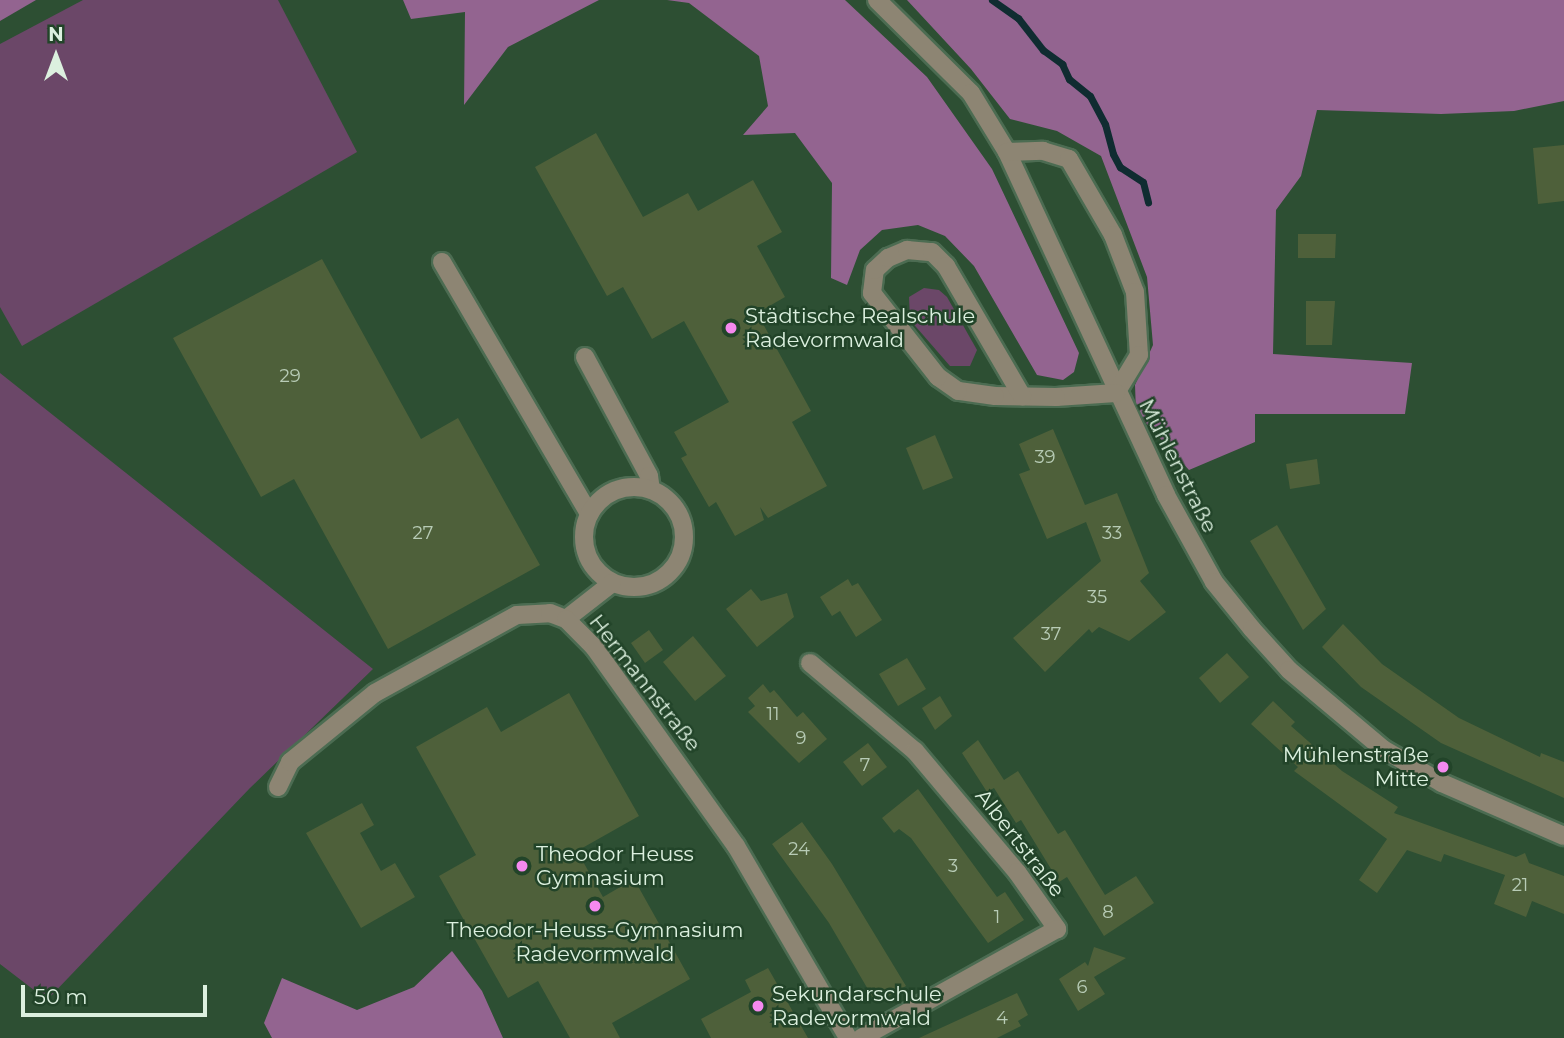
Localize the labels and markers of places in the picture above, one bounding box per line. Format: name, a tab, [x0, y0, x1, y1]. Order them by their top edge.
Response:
place label: Städtische Realschule Radevormwald	[745, 303, 975, 353]
marker: Städtische Realschule Radevormwald	[723, 320, 739, 336]
place label: Mühlenstraße Mitte	[1283, 742, 1429, 792]
marker: Mühlenstraße Mitte	[1435, 759, 1451, 775]
place label: Theodor Heuss Gymnasium	[536, 841, 694, 891]
marker: Theodor Heuss Gymnasium	[514, 858, 530, 874]
marker: Theodor-Heuss-Gymnasium Radevormwald	[587, 898, 603, 914]
place label: Theodor-Heuss-Gymnasium Radevormwald	[446, 917, 744, 967]
place label: Sekundarschule Radevormwald	[772, 981, 942, 1031]
marker: Sekundarschule Radevormwald	[750, 998, 766, 1014]

